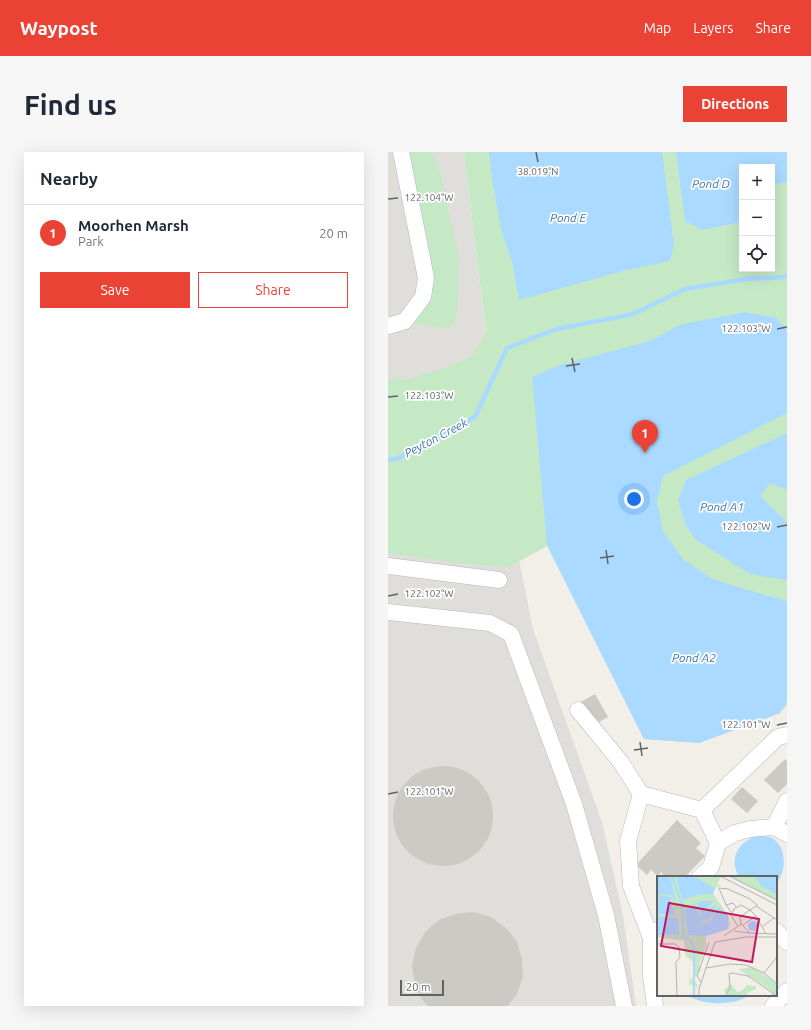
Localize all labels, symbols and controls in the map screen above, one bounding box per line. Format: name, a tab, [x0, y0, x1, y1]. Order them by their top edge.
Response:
text: Waypost	[20, 17, 98, 39]
text: Map	[644, 20, 671, 36]
text: Layers	[693, 20, 733, 36]
text: Share	[755, 20, 791, 36]
button: Directions	[683, 86, 787, 122]
text: Find us	[24, 89, 117, 120]
map controls	[739, 164, 775, 272]
button: +	[739, 164, 775, 200]
text: 38.019°N	[517, 166, 559, 177]
text: Nearby	[40, 169, 98, 188]
water label: Pond D	[692, 177, 730, 190]
text: 122.104°W	[405, 192, 453, 203]
button: −	[739, 200, 775, 236]
water label: Pond E	[550, 211, 588, 224]
text: Moorhen Marsh	[78, 217, 189, 234]
text: 1	[49, 226, 57, 240]
text: 20 m	[319, 226, 348, 240]
text: Park	[78, 234, 104, 248]
button: locate	[739, 236, 775, 272]
button: Save	[40, 272, 190, 308]
button: Share	[198, 272, 348, 308]
text: 122.103°W	[722, 323, 770, 334]
text: 122.103°W	[405, 390, 453, 401]
water label: Peyton Creek	[402, 415, 470, 460]
pin: 1	[632, 420, 658, 453]
your location	[624, 489, 644, 509]
water label: Pond A1	[700, 500, 744, 513]
text: 122.102°W	[722, 521, 770, 532]
text: 122.102°W	[405, 588, 453, 599]
water label: Pond A2	[672, 651, 716, 664]
text: 122.101°W	[722, 719, 770, 730]
text: 122.101°W	[405, 786, 453, 797]
inset map	[657, 876, 777, 996]
scale bar	[400, 978, 444, 997]
text: 20 m	[406, 981, 430, 993]

